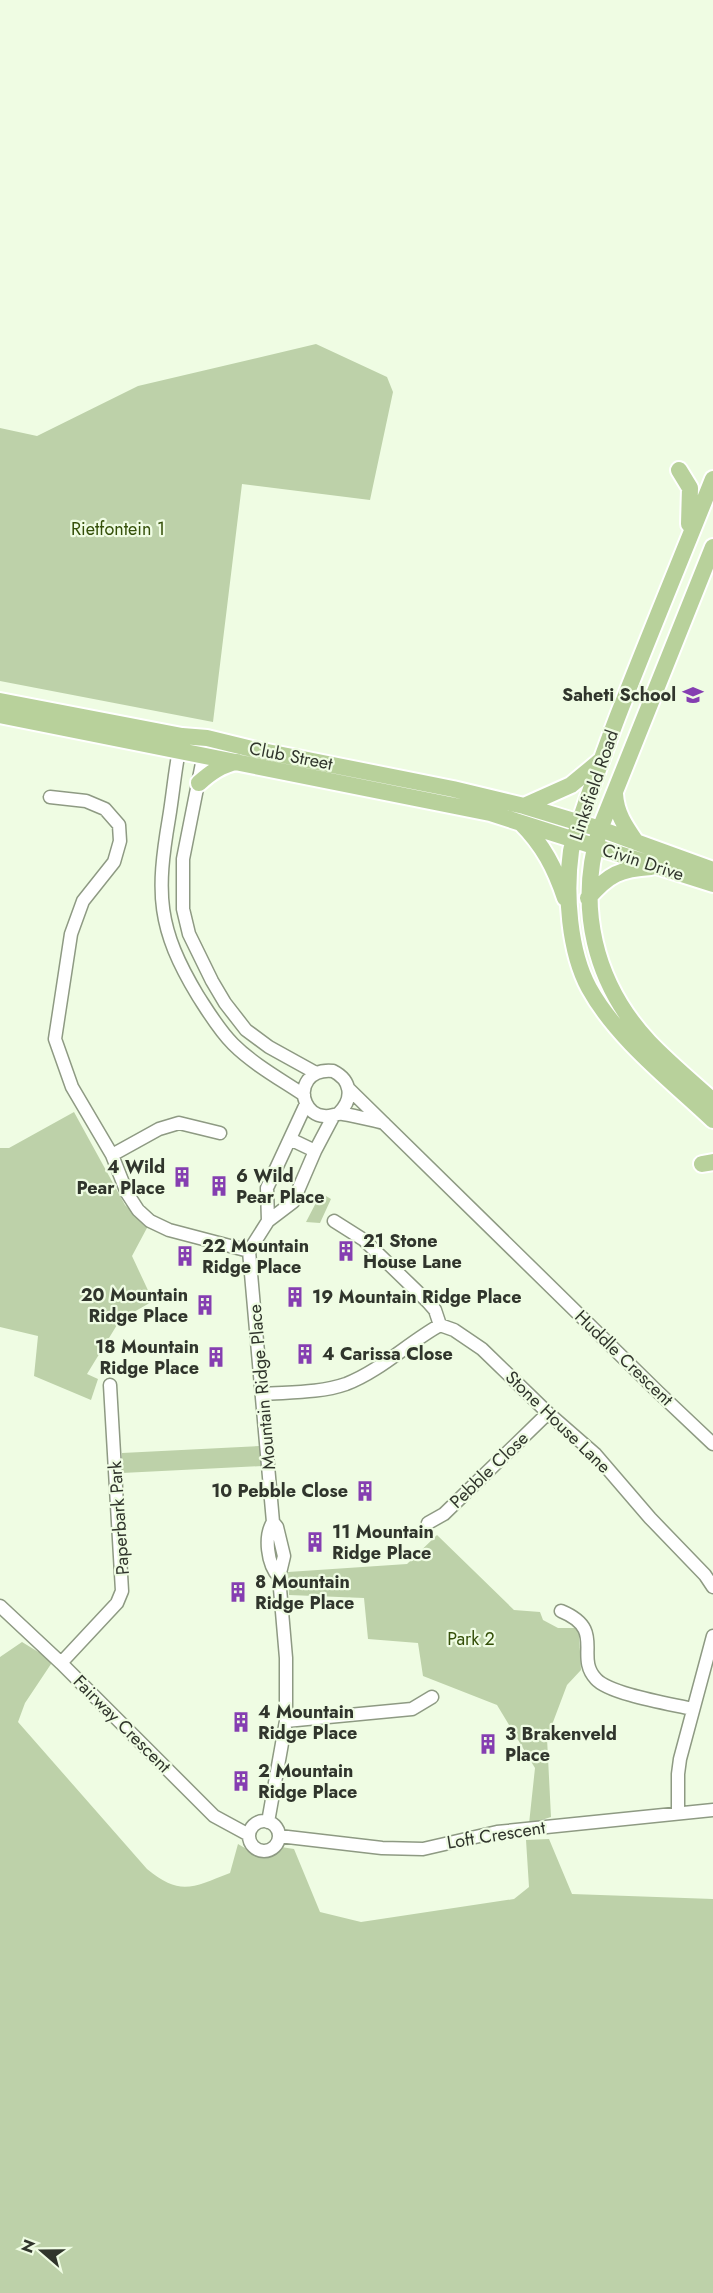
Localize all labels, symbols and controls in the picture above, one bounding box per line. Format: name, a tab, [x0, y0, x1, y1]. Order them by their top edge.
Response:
park label: Rietfontein 1	[71, 516, 165, 542]
place label: Saheti School	[562, 682, 676, 708]
school or university icon: Saheti School	[681, 683, 705, 707]
street label: Linksfield Road	[563, 726, 625, 844]
street label: Club Street	[247, 735, 336, 777]
street label: Civin Drive	[599, 837, 687, 887]
place label: 4 Wild Pear Place	[77, 1154, 165, 1201]
place label: 6 Wild Pear Place	[236, 1163, 324, 1210]
building icon: 4 Wild Pear Place	[170, 1165, 194, 1189]
building icon: 6 Wild Pear Place	[207, 1174, 231, 1198]
place label: 21 Stone House Lane	[363, 1228, 462, 1275]
place label: 22 Mountain Ridge Place	[202, 1233, 309, 1280]
building icon: 21 Stone House Lane	[334, 1239, 358, 1263]
building icon: 22 Mountain Ridge Place	[173, 1244, 197, 1268]
place label: 20 Mountain Ridge Place	[81, 1282, 188, 1329]
place label: 19 Mountain Ridge Place	[312, 1284, 522, 1310]
building icon: 19 Mountain Ridge Place	[283, 1285, 307, 1309]
building icon: 20 Mountain Ridge Place	[193, 1293, 217, 1317]
street label: Mountain Ridge Place	[242, 1303, 282, 1471]
street label: Huddle Crescent	[569, 1304, 680, 1412]
place label: 18 Mountain Ridge Place	[95, 1334, 199, 1381]
place label: 4 Carissa Close	[322, 1341, 453, 1367]
building icon: 4 Carissa Close	[293, 1342, 317, 1366]
building icon: 18 Mountain Ridge Place	[204, 1345, 228, 1369]
street label: Stone House Lane	[499, 1365, 617, 1479]
street label: Pebble Close	[444, 1426, 534, 1514]
street label: Paperbark Park	[102, 1460, 136, 1576]
place label: 10 Pebble Close	[211, 1478, 348, 1504]
building icon: 10 Pebble Close	[353, 1479, 377, 1503]
place label: 11 Mountain Ridge Place	[332, 1519, 434, 1566]
building icon: 11 Mountain Ridge Place	[303, 1530, 327, 1554]
place label: 8 Mountain Ridge Place	[255, 1569, 354, 1616]
building icon: 8 Mountain Ridge Place	[226, 1580, 250, 1604]
park label: Park 2	[447, 1626, 495, 1652]
street label: Fairway Crescent	[67, 1669, 177, 1779]
place label: 4 Mountain Ridge Place	[258, 1699, 357, 1746]
building icon: 4 Mountain Ridge Place	[229, 1710, 253, 1734]
place label: 3 Brakenveld Place	[505, 1721, 617, 1768]
building icon: 3 Brakenveld Place	[476, 1732, 500, 1756]
place label: 2 Mountain Ridge Place	[258, 1758, 357, 1805]
building icon: 2 Mountain Ridge Place	[229, 1769, 253, 1793]
street label: Loft Crescent	[445, 1814, 548, 1856]
north arrow	[12, 2221, 72, 2281]
text: N	[15, 2236, 41, 2256]

